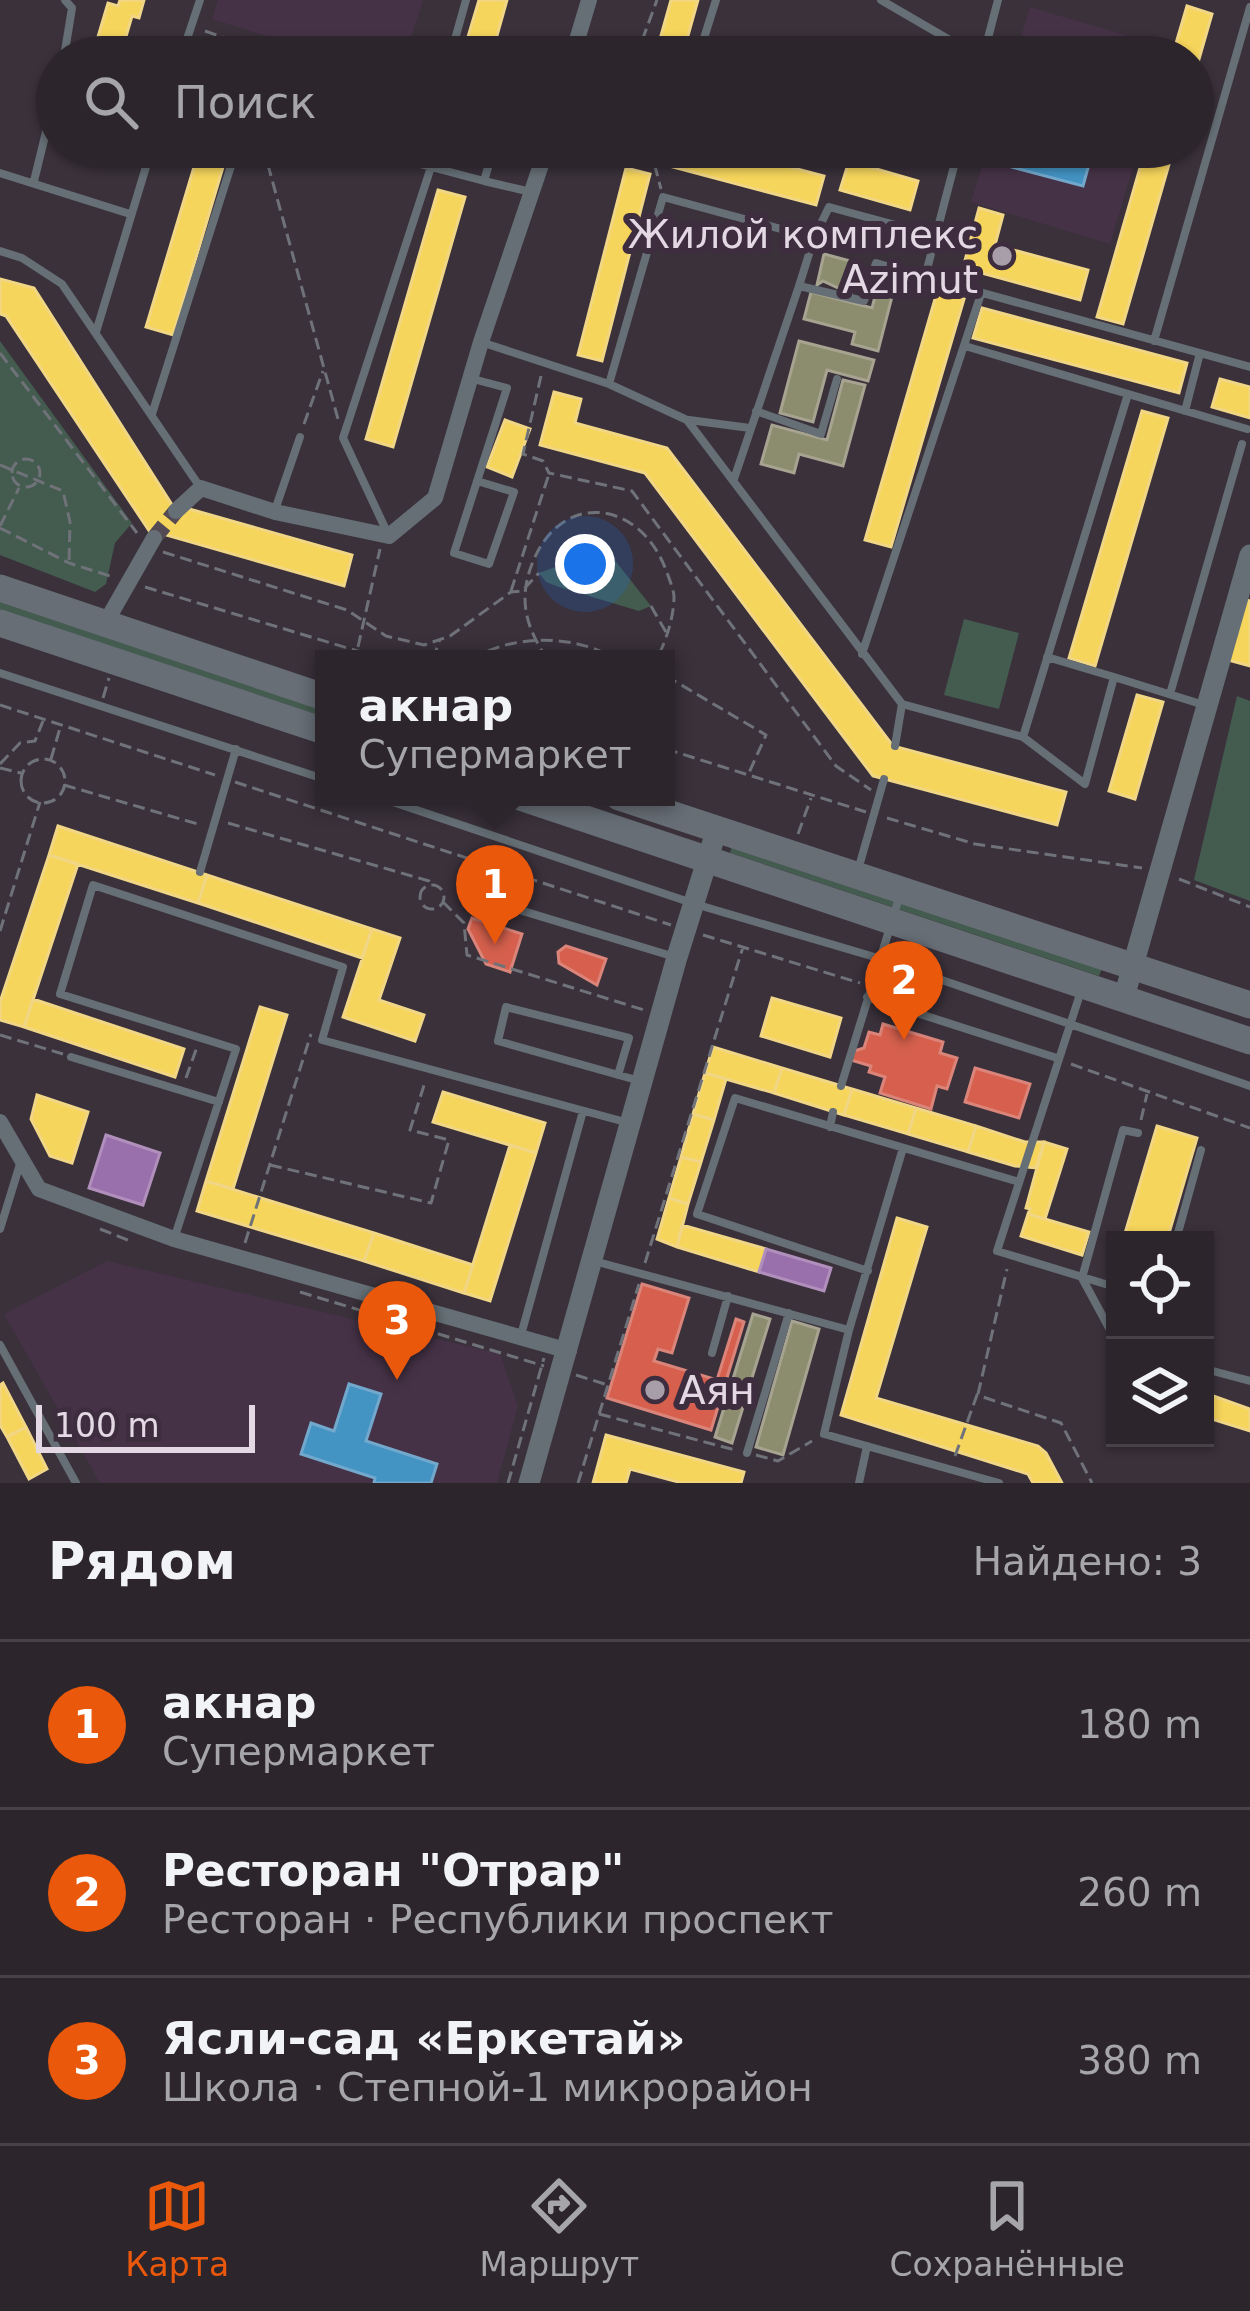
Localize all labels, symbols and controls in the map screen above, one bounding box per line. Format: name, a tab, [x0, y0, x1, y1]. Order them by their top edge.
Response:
search box	[36, 36, 1214, 168]
icon: search	[78, 69, 144, 135]
text: Поиск	[174, 76, 317, 129]
place label: Жилой комплекс Azimut	[628, 212, 978, 302]
marker: Жилой комплекс Azimut	[989, 243, 1015, 269]
your location	[555, 534, 615, 594]
popup	[315, 650, 675, 806]
text: акнар	[359, 679, 513, 732]
text: Супермаркет	[359, 732, 631, 777]
pin: 1	[456, 845, 534, 944]
pin: 2	[865, 941, 943, 1040]
map controls	[1106, 1231, 1214, 1447]
button: locate	[1106, 1231, 1214, 1339]
pin: 3	[358, 1281, 436, 1380]
button: layers	[1106, 1339, 1214, 1447]
place label: Аян	[679, 1368, 755, 1413]
marker: Аян	[642, 1377, 668, 1403]
scale bar	[36, 1399, 255, 1452]
text: 100 m	[54, 1406, 160, 1445]
text: Рядом	[48, 1532, 236, 1591]
text: Найдено: 3	[973, 1539, 1202, 1584]
text: акнар	[162, 1676, 317, 1729]
text: 1	[73, 1702, 101, 1747]
text: 180 m	[1077, 1702, 1202, 1747]
text: Супермаркет	[162, 1729, 435, 1774]
text: Ресторан "Отрар"	[162, 1844, 625, 1897]
text: 2	[73, 1870, 101, 1915]
text: 260 m	[1077, 1870, 1202, 1915]
text: Ресторан · Республики проспект	[162, 1897, 833, 1942]
text: Ясли-сад «Еркетай»	[162, 2012, 686, 2065]
text: 3	[73, 2038, 101, 2083]
text: 380 m	[1077, 2038, 1202, 2083]
text: Школа · Степной-1 микрорайон	[162, 2065, 813, 2110]
tab: Карта	[125, 2173, 229, 2284]
tab: Маршрут	[480, 2173, 639, 2284]
tab: Сохранённые	[889, 2173, 1125, 2284]

